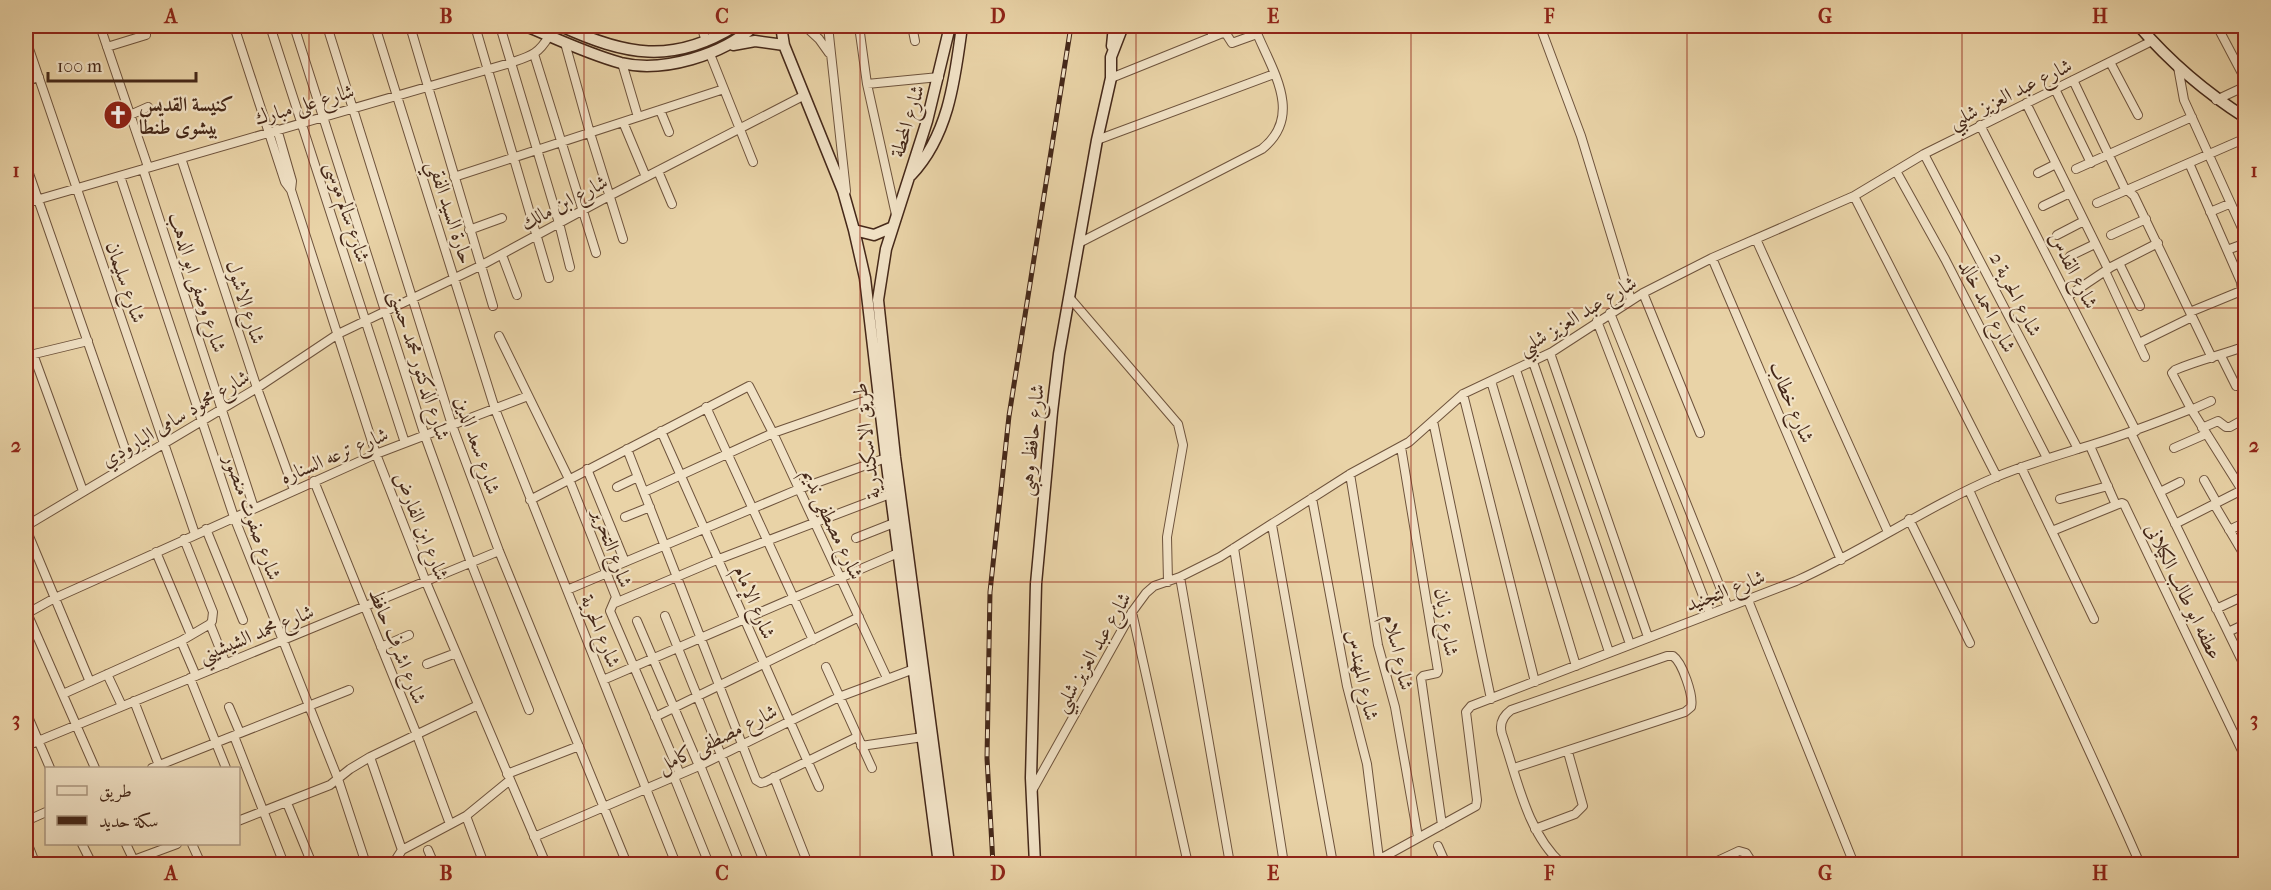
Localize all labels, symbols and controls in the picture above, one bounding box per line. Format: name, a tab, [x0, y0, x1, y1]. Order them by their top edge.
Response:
text: A	[163, 5, 179, 28]
text: B	[439, 5, 453, 28]
text: C	[715, 5, 729, 28]
text: D	[990, 5, 1006, 28]
text: E	[1267, 5, 1279, 28]
text: F	[1543, 5, 1555, 28]
text: G	[1818, 5, 1832, 28]
text: H	[2092, 5, 2108, 28]
scale bar	[48, 45, 196, 83]
street label: شارع عبد العزيز شلبي	[1945, 54, 2079, 140]
text: 100 m	[57, 56, 102, 77]
street label: شارع على مبارك	[252, 79, 358, 135]
street label: شارع المحطة	[886, 82, 935, 162]
place label: كنيسة القديس بيشوى طنطا	[139, 93, 234, 140]
church icon: كنيسة القديس بيشوى طنطا	[102, 99, 134, 131]
street label: حارة السيد الفقي	[415, 157, 478, 269]
text: 1	[12, 159, 20, 182]
street label: شارع سالم موسى	[315, 159, 375, 267]
text: 1	[2250, 159, 2258, 182]
street label: شارع ابن مالك	[517, 170, 614, 240]
street label: شارع وصفى ابو الدهب	[158, 209, 231, 357]
street label: شارع القدس	[2039, 228, 2103, 315]
street label: شارع سليمان	[95, 238, 150, 328]
street label: شارع الحرية 2	[1979, 248, 2047, 343]
street label: شارع احمد خالد	[1949, 256, 2021, 359]
street label: شارع الاشول	[216, 257, 270, 349]
street label: شارع عبد العزيز شلبي	[1514, 271, 1644, 366]
street label: شارع الدكتور محمد حسنى	[379, 287, 455, 445]
street label: شارع خطاب	[1759, 358, 1819, 449]
street label: شارع محمود سامى البارودي	[97, 365, 257, 477]
street label: طريق الاسكندرية	[848, 381, 886, 501]
street label: شارع حافظ وهبى	[1014, 383, 1055, 498]
street label: شارع سعد الدين	[444, 393, 505, 499]
street label: شارع ترعه السناره	[277, 422, 394, 494]
text: 2	[11, 434, 21, 457]
text: 2	[2249, 434, 2259, 457]
street label: شارع صفوت منصور	[213, 449, 286, 585]
street label: شارع مصطفى نديم	[791, 465, 868, 586]
street label: شارع ابن الفارض	[384, 469, 454, 586]
street label: شارع التحرير	[581, 504, 637, 593]
street label: عطفه ابو طالب الكيلانى	[2139, 519, 2227, 664]
street label: شارع الإمام	[723, 562, 780, 645]
street label: شارع التجنيد	[1682, 565, 1770, 622]
street label: شارع اشرف حافظ	[358, 585, 431, 710]
street label: شارع زيان	[1424, 586, 1463, 659]
street label: شارع عبد العزيز شلبي	[1049, 588, 1142, 720]
street label: شارع الحرية	[570, 591, 626, 673]
street label: شارع محمد الشيشيني	[195, 600, 320, 674]
street label: شارع اسلام	[1373, 612, 1418, 694]
street label: شارع المهندس	[1336, 628, 1383, 724]
street label: شارع مصطفى كامل	[653, 699, 784, 783]
text: 3	[12, 708, 20, 731]
text: 3	[2250, 708, 2258, 731]
legend	[45, 767, 240, 845]
text: طريق	[99, 781, 132, 803]
text: سكة حديد	[99, 811, 159, 832]
text: A	[163, 862, 179, 885]
text: B	[439, 862, 453, 885]
text: C	[715, 862, 729, 885]
text: D	[990, 862, 1006, 885]
text: E	[1267, 862, 1279, 885]
text: F	[1543, 862, 1555, 885]
text: G	[1818, 862, 1832, 885]
text: H	[2092, 862, 2108, 885]

